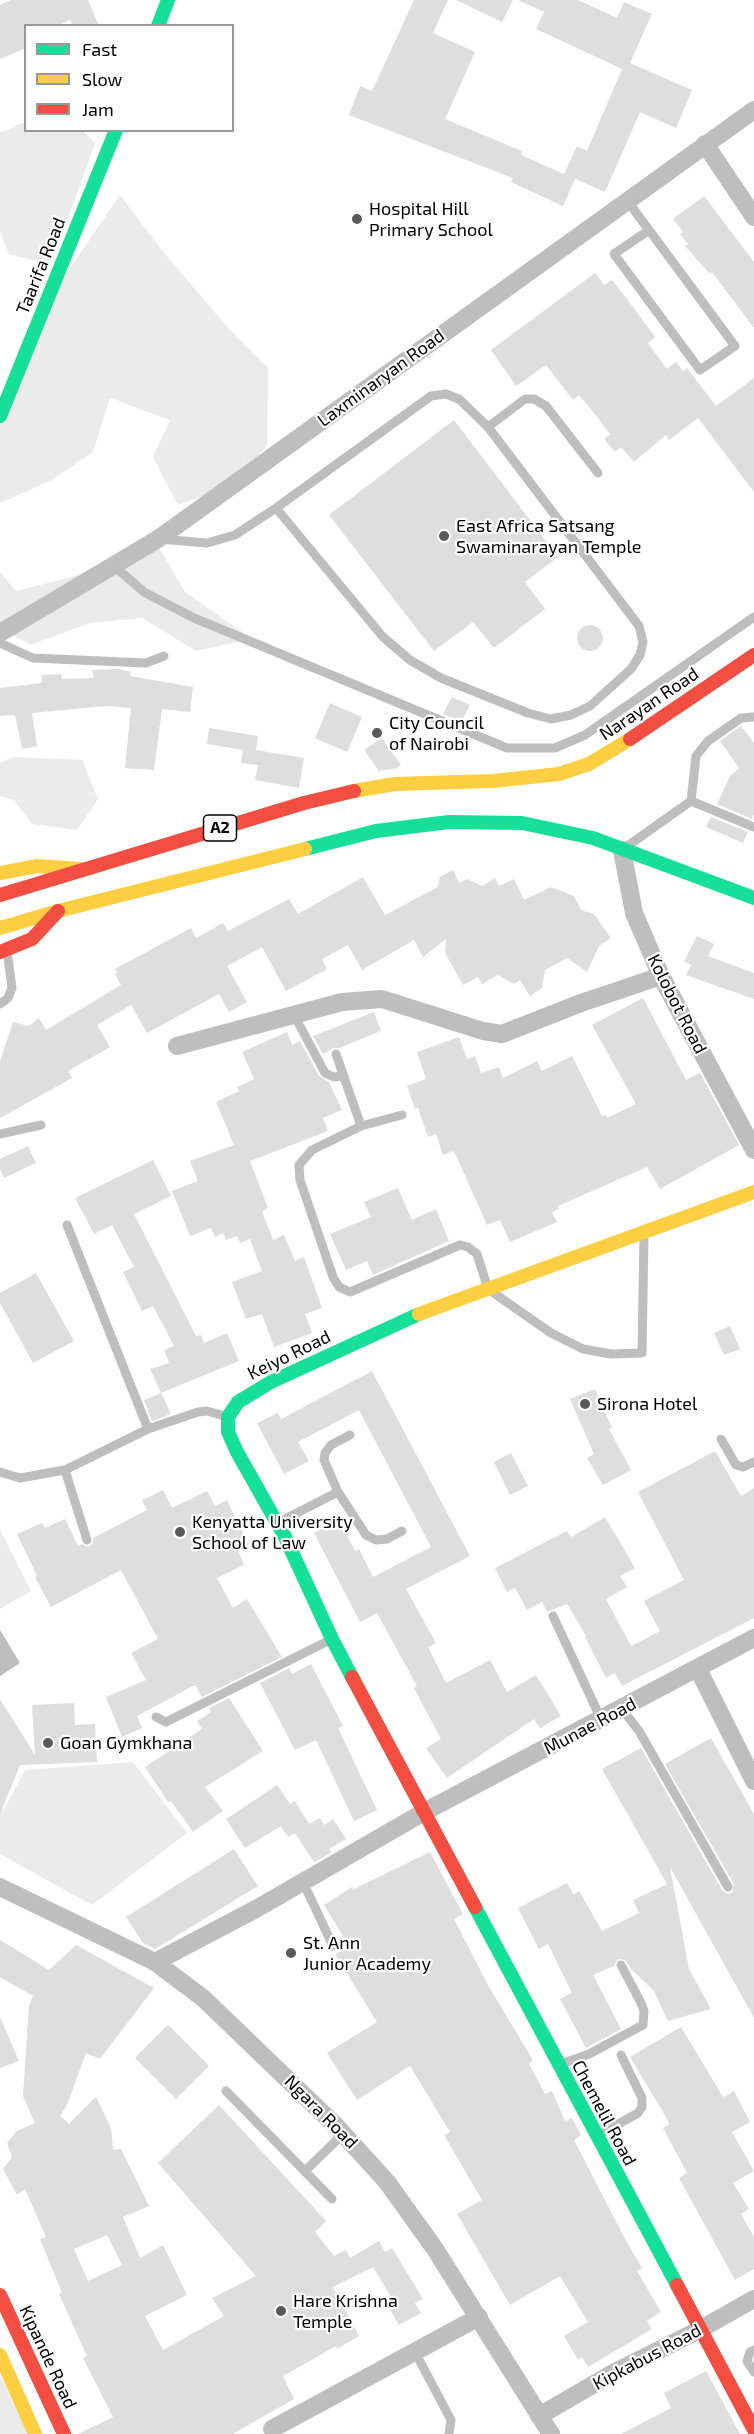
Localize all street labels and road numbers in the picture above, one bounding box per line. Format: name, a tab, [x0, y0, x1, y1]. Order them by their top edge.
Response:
street label: Taarifa Road	[12, 214, 70, 318]
street label: Laxminaryan Road	[313, 325, 449, 431]
street label: Narayan Road	[595, 663, 703, 745]
road number: A2	[204, 815, 236, 841]
street label: Kolobot Road	[643, 951, 711, 1057]
street label: Keiyo Road	[244, 1326, 334, 1384]
street label: Munae Road	[540, 1693, 640, 1759]
street label: Chemelil Road	[567, 2057, 641, 2169]
street label: Ngara Road	[280, 2071, 362, 2153]
street label: Kipande Road	[15, 2302, 81, 2412]
street label: Kipkabus Road	[589, 2319, 705, 2395]

